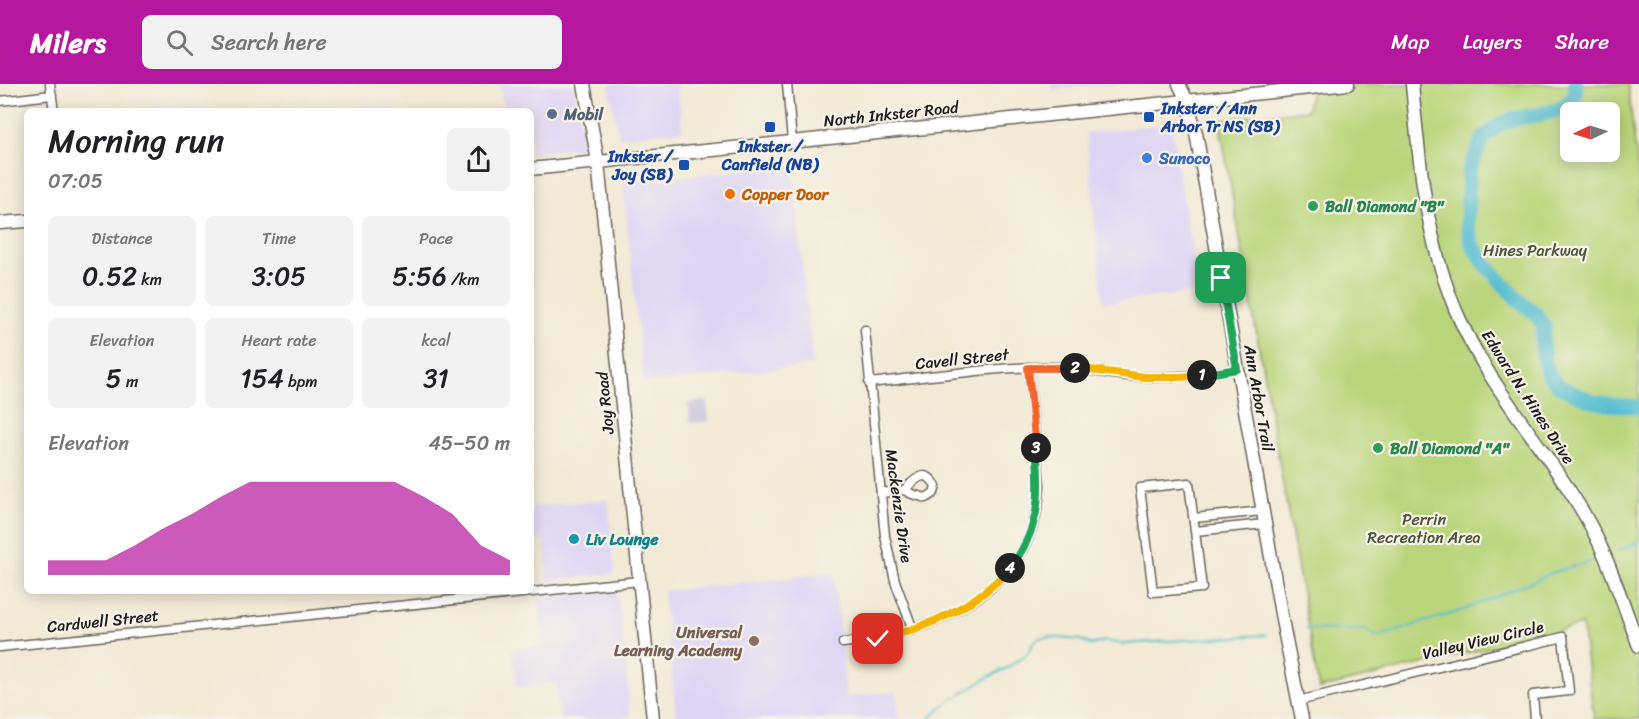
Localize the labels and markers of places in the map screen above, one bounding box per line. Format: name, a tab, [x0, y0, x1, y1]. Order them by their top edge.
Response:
place label: Inkster / Ann Arbor Tr NS (SB)	[1160, 94, 1281, 141]
place label: Mobil	[563, 100, 604, 129]
marker: Mobil	[545, 107, 559, 121]
marker: Inkster / Ann Arbor Tr NS (SB)	[1142, 110, 1156, 124]
marker: Inkster / Canfield (NB)	[763, 120, 777, 134]
place label: Inkster / Canfield (NB)	[721, 132, 820, 179]
place label: Inkster / Joy (SB)	[607, 142, 674, 189]
place label: Sunoco	[1158, 144, 1210, 173]
marker: Sunoco	[1140, 151, 1154, 165]
marker: Inkster / Joy (SB)	[677, 158, 691, 172]
place label: Copper Door	[741, 180, 830, 209]
marker: Copper Door	[723, 187, 737, 201]
place label: Ball Diamond "B"	[1325, 192, 1445, 221]
marker: Ball Diamond "B"	[1306, 199, 1320, 213]
pin	[1195, 252, 1246, 303]
pin: 2	[1060, 353, 1090, 383]
pin: 1	[1187, 360, 1217, 390]
pin: 3	[1021, 433, 1051, 463]
place label: Ball Diamond "A"	[1390, 434, 1510, 463]
marker: Ball Diamond "A"	[1371, 441, 1385, 455]
place label: Liv Lounge	[586, 525, 659, 554]
marker: Liv Lounge	[567, 532, 581, 546]
pin: 4	[995, 553, 1025, 583]
pin	[852, 613, 903, 664]
place label: Universal Learning Academy	[614, 618, 743, 665]
marker: Universal Learning Academy	[747, 634, 761, 648]

